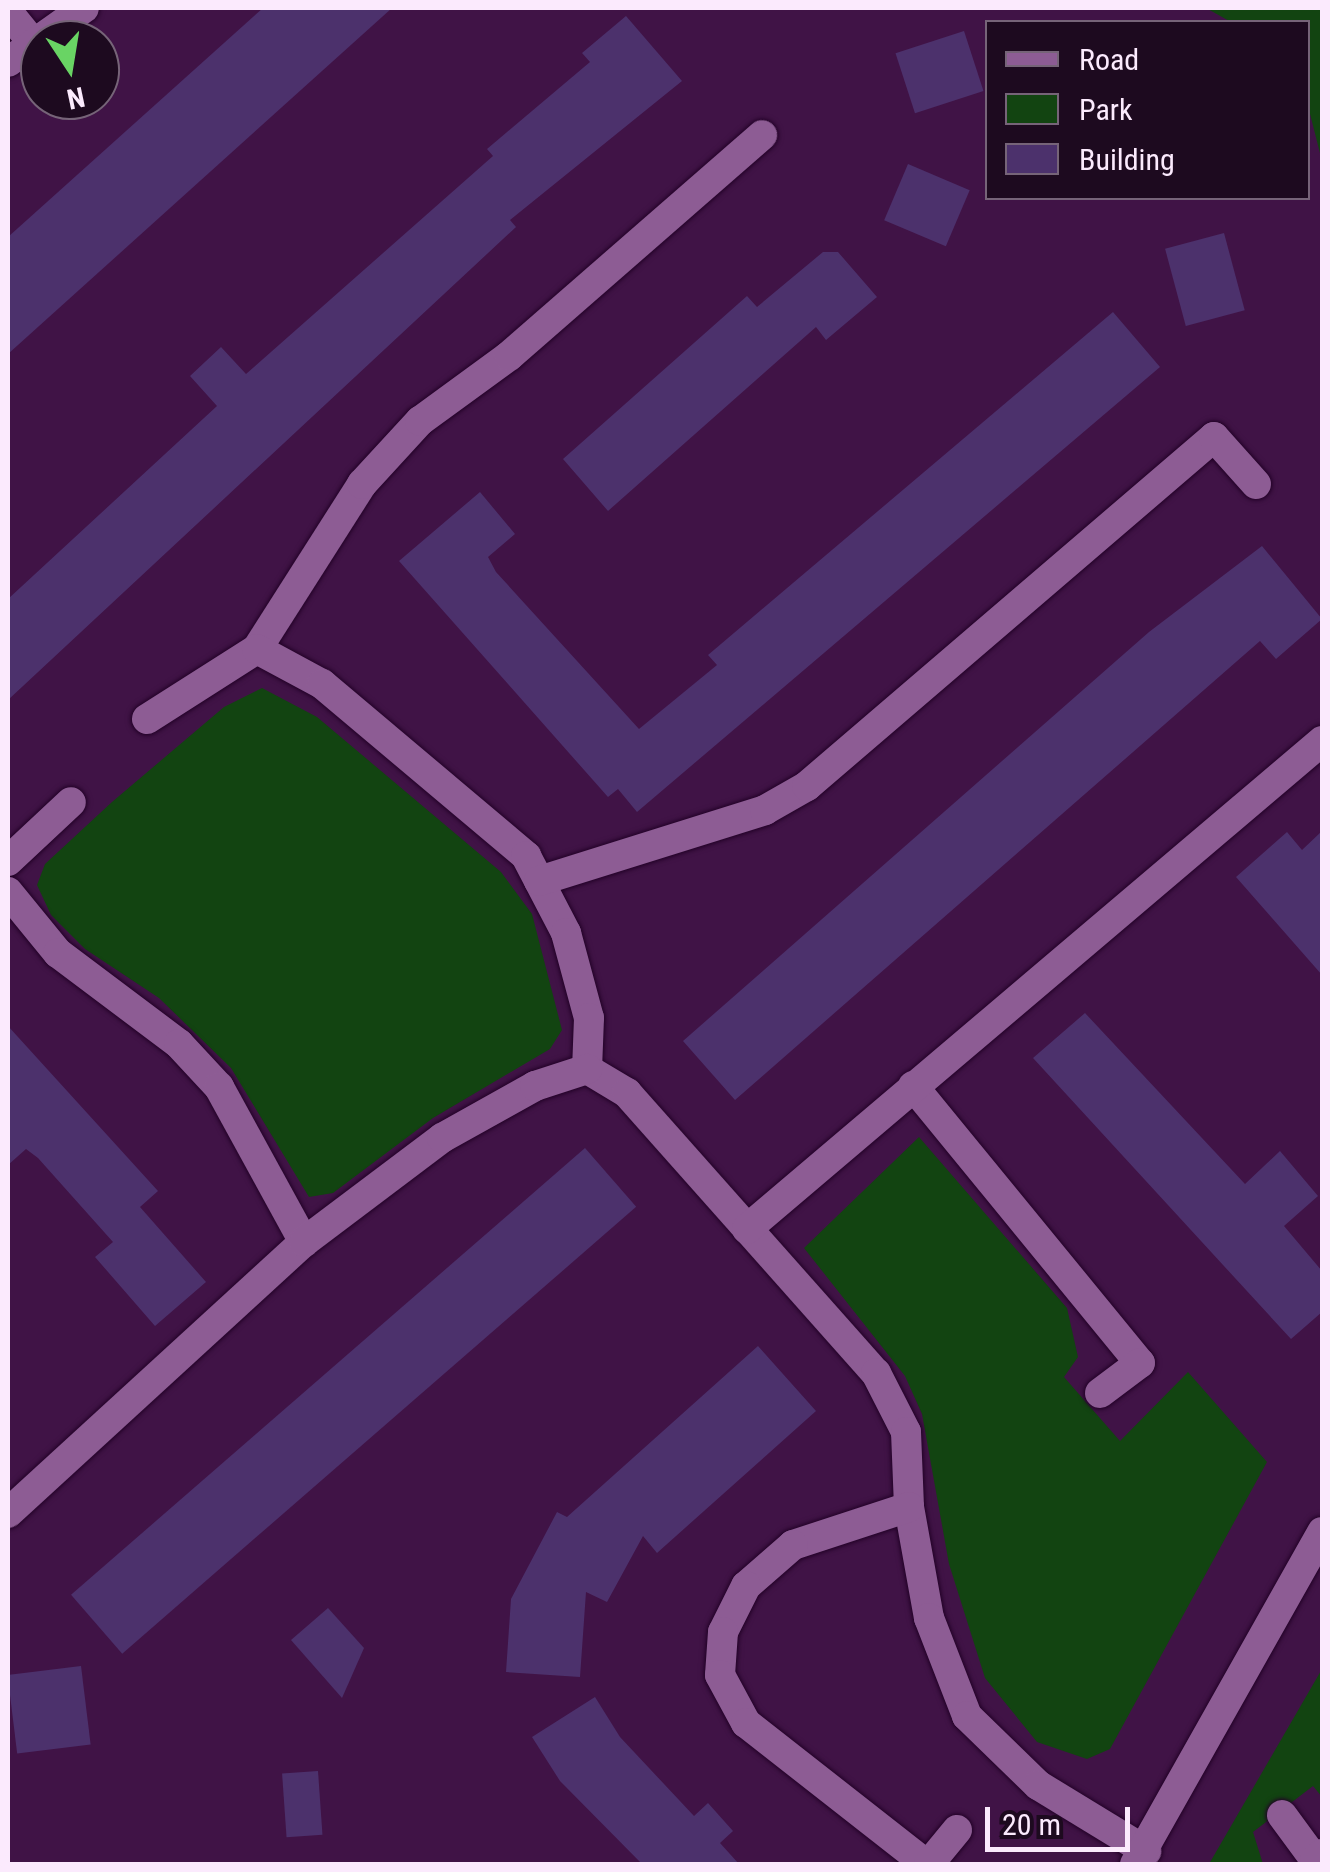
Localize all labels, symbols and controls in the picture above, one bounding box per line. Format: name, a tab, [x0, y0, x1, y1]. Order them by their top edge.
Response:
north arrow	[20, 20, 120, 120]
legend	[985, 20, 1310, 200]
text: Road	[1079, 42, 1139, 77]
text: N	[64, 80, 88, 116]
text: Park	[1079, 92, 1133, 127]
text: Building	[1079, 142, 1175, 177]
scale bar	[990, 1787, 1135, 1849]
text: 20 m	[1002, 1807, 1061, 1842]

